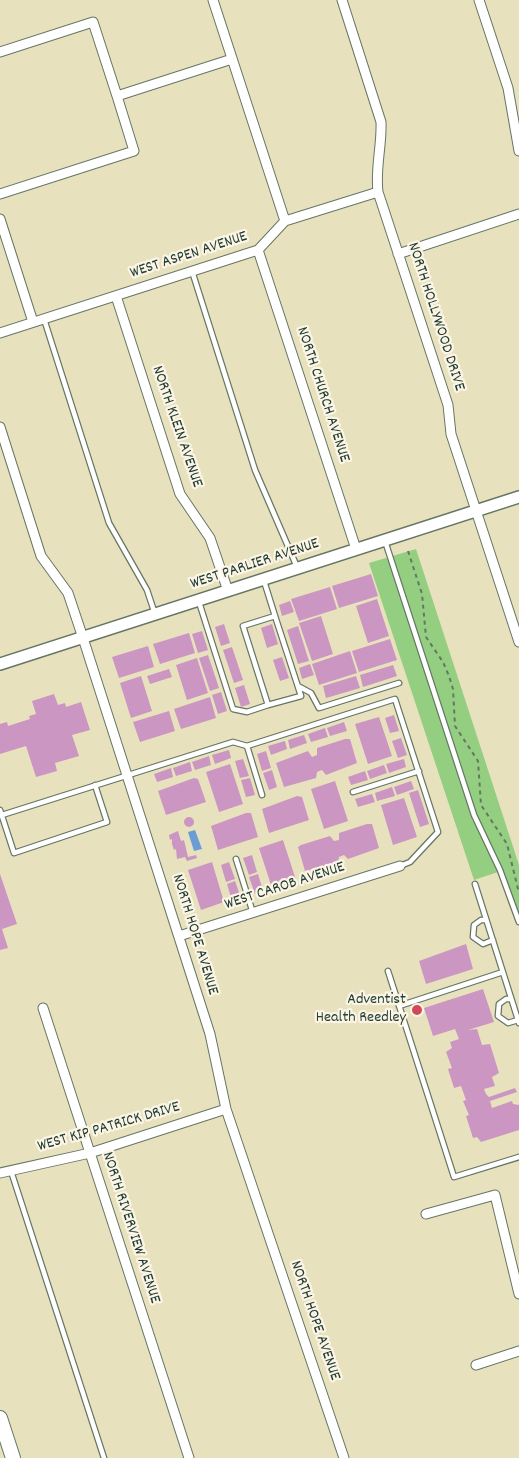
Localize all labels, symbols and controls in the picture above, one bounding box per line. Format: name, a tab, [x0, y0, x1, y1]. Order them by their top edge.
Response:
street label: WEST ASPEN AVENUE	[128, 228, 250, 284]
street label: NORTH HOLLYWOOD DRIVE	[402, 240, 468, 394]
street label: NORTH CHURCH AVENUE	[291, 325, 353, 465]
street label: NORTH KLEIN AVENUE	[146, 364, 206, 490]
street label: WEST PARLIER AVENUE	[188, 535, 322, 595]
street label: WEST CAROB AVENUE	[223, 859, 347, 915]
street label: NORTH HOPE AVENUE	[167, 872, 221, 998]
place label: Adventist Health Reedley	[316, 991, 406, 1029]
marker: Adventist Health Reedley	[410, 1003, 424, 1017]
street label: WEST KIP PATRICK DRIVE	[36, 1099, 182, 1157]
street label: NORTH RIVERVIEW AVENUE	[96, 1150, 164, 1306]
street label: NORTH HOPE AVENUE	[285, 1259, 343, 1383]

